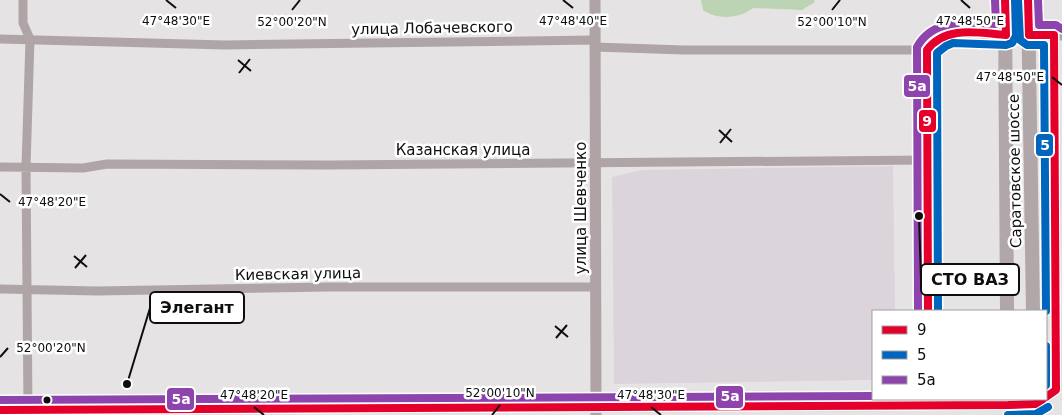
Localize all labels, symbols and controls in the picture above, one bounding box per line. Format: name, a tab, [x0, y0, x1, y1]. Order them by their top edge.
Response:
text: 47°48'30"E	[142, 14, 210, 28]
text: 47°48'40"E	[539, 14, 607, 28]
text: 47°48'50"E	[936, 14, 1004, 28]
text: 52°00'20"N	[257, 15, 327, 29]
text: 52°00'10"N	[797, 15, 867, 29]
street label: улица Лобачевского	[351, 18, 513, 38]
text: 47°48'50"E	[976, 70, 1044, 84]
line badge: 5а	[903, 74, 931, 98]
text: 5а	[907, 78, 927, 94]
street label: Саратовское шоссе	[1005, 94, 1025, 248]
line badge: 9	[918, 109, 937, 133]
text: 9	[922, 113, 932, 129]
line badge: 5	[1035, 133, 1054, 157]
text: 5	[1040, 137, 1050, 153]
street label: Казанская улица	[396, 141, 530, 159]
street label: улица Шевченко	[572, 142, 590, 274]
text: 47°48'20"E	[18, 195, 86, 209]
street label: Киевская улица	[235, 264, 361, 284]
callout: СТО ВАЗ	[921, 264, 1019, 295]
text: СТО ВАЗ	[931, 270, 1009, 289]
callout: Элегант	[150, 292, 244, 323]
text: Элегант	[160, 298, 235, 317]
legend	[872, 310, 1047, 400]
text: 9	[917, 321, 927, 339]
text: 52°00'20"N	[16, 341, 86, 355]
text: 5	[917, 346, 927, 364]
text: 5а	[917, 371, 936, 389]
line badge: 5а	[715, 385, 744, 409]
text: 52°00'10"N	[465, 386, 535, 400]
line badge: 5а	[166, 387, 195, 411]
text: 47°48'20"E	[220, 388, 288, 402]
text: 47°48'30"E	[617, 388, 685, 402]
text: 5а	[720, 388, 740, 404]
text: 5а	[171, 391, 191, 407]
unlabelled marker	[42, 395, 52, 405]

